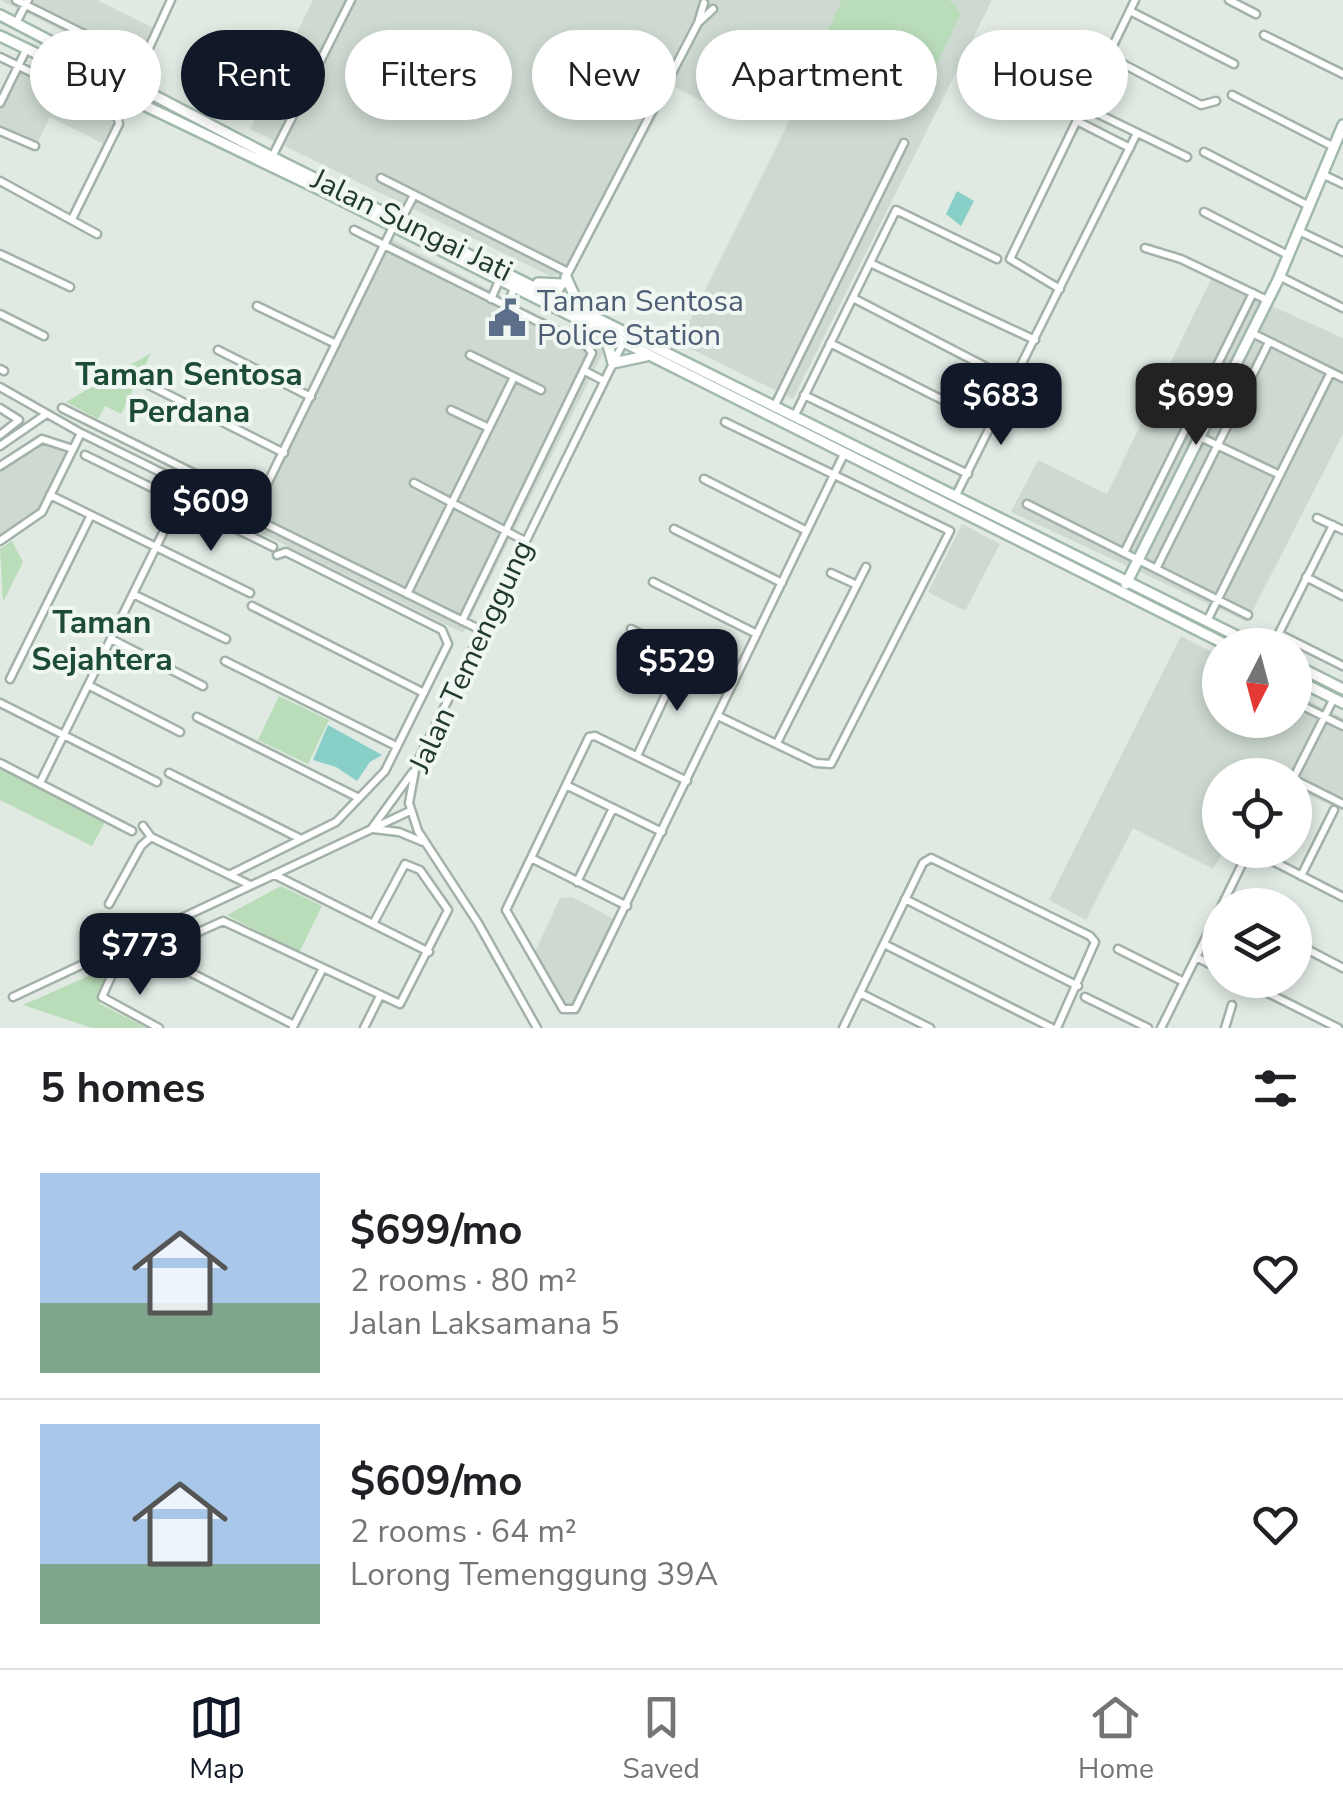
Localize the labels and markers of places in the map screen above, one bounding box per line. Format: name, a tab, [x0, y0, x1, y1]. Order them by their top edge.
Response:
place label: Taman Sentosa Police Station	[537, 281, 744, 356]
public building icon: Taman Sentosa Police Station	[486, 297, 528, 339]
pin: $683	[942, 363, 1060, 448]
pin: $699	[1137, 363, 1255, 448]
pin: $609	[152, 469, 270, 554]
pin: $529	[618, 629, 736, 714]
pin: $773	[81, 913, 199, 998]

